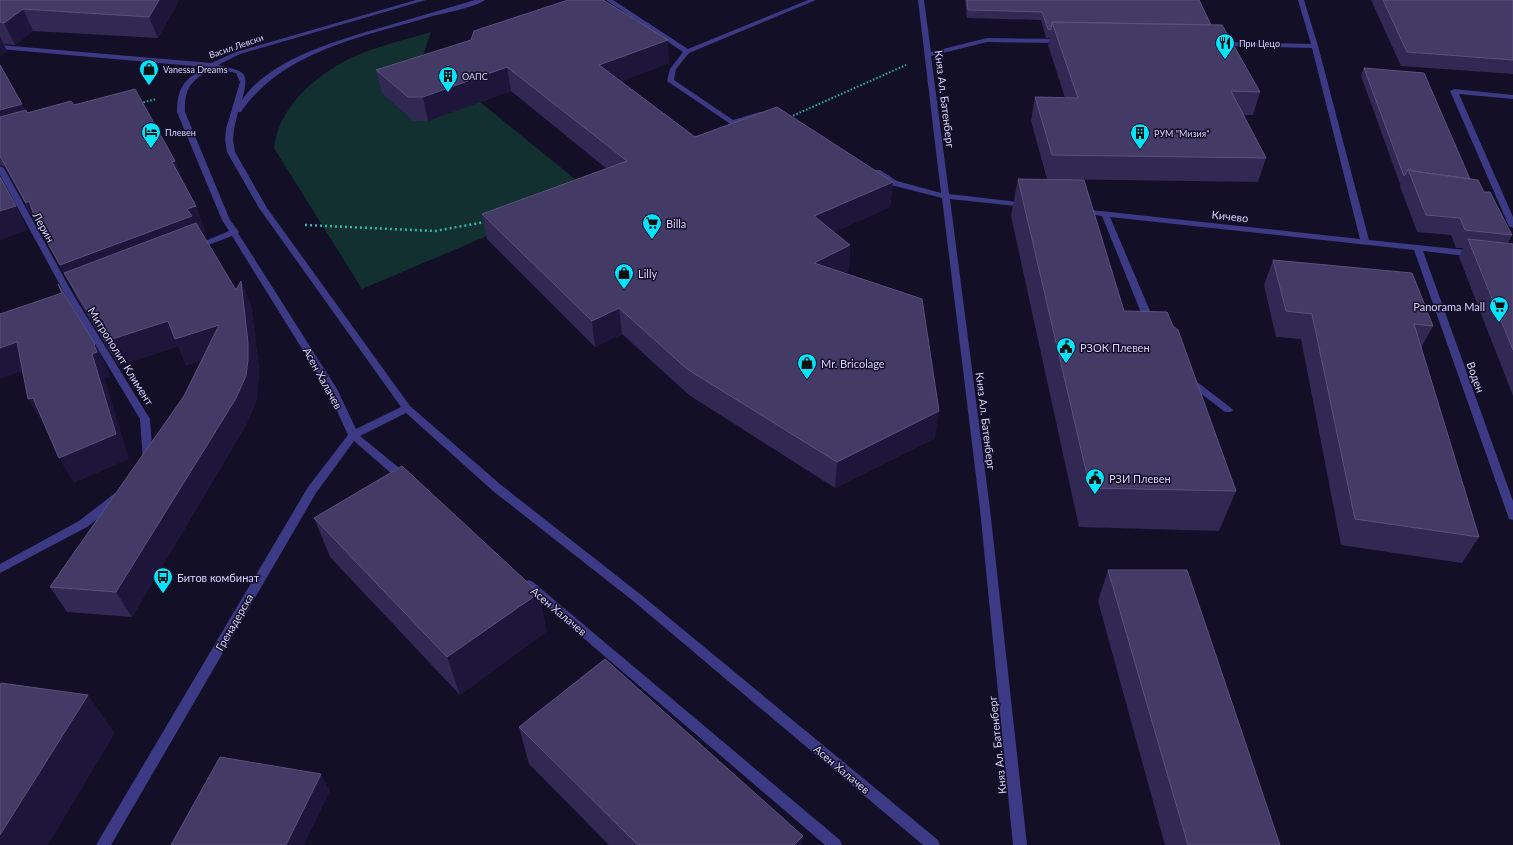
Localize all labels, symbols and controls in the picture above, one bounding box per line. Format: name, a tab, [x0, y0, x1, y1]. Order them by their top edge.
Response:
street label: Васил Левски	[207, 32, 265, 60]
restaurant icon: При Цецо	[1214, 32, 1236, 60]
place label: При Цецо	[1239, 38, 1280, 49]
street label: Княз Ал. Батенберг	[933, 49, 958, 149]
shop icon: Vanessa Dreams	[138, 58, 160, 86]
place label: Vanessa Dreams	[163, 64, 228, 75]
building icon: ОАПС	[437, 65, 459, 93]
place label: ОАПС	[462, 71, 488, 82]
hotel icon: Плевен	[140, 121, 162, 149]
building icon: РУМ "Мизия"	[1129, 122, 1151, 150]
place label: Плевен	[165, 127, 196, 138]
place label: РУМ "Мизия"	[1154, 128, 1210, 139]
street label: Кичево	[1211, 208, 1249, 224]
street label: Лерин	[30, 209, 58, 244]
supermarket icon: Billa	[641, 212, 663, 240]
place label: Billa	[666, 217, 686, 230]
shop icon: Lilly	[613, 262, 635, 290]
place label: Lilly	[638, 267, 657, 280]
supermarket icon: Panorama Mall	[1488, 295, 1510, 323]
place label: Panorama Mall	[1413, 300, 1485, 313]
street label: Митрополит Климент	[85, 305, 157, 408]
public building icon: РЗОК Плевен	[1055, 336, 1077, 364]
place label: РЗОК Плевен	[1080, 341, 1150, 354]
street label: Асен Халачев	[301, 345, 345, 411]
shop icon: Mr. Bricolage	[796, 352, 818, 380]
place label: Mr. Bricolage	[821, 357, 885, 370]
street label: Воден	[1464, 360, 1488, 394]
street label: Княз Ал. Батенберг	[974, 371, 999, 471]
public building icon: РЗИ Плевен	[1084, 467, 1106, 495]
place label: РЗИ Плевен	[1109, 472, 1171, 485]
bus stop icon: Битов комбинат	[152, 566, 174, 594]
place label: Битов комбинат	[177, 571, 260, 584]
street label: Асен Халачев	[529, 584, 589, 638]
street label: Гренадерска	[213, 591, 255, 653]
street label: Княз Ал. Батенберг	[985, 695, 1009, 795]
street label: Асен Халачев	[812, 742, 872, 796]

